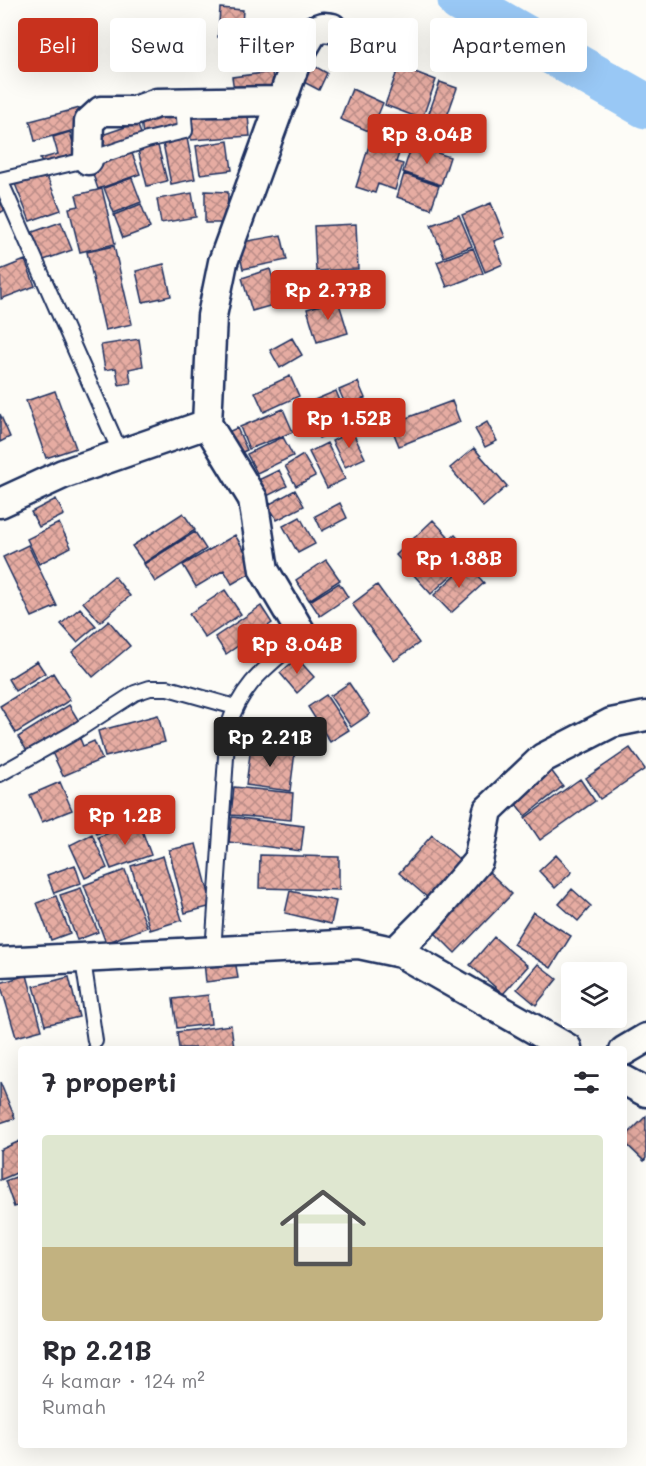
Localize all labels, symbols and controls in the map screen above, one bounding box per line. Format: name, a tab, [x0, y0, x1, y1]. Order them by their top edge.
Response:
chip: Beli	[18, 18, 98, 72]
chip: Sewa	[110, 18, 206, 72]
chip: Filter	[218, 18, 316, 72]
chip: Baru	[328, 18, 418, 72]
chip: Apartemen	[430, 18, 587, 72]
pin: Rp 3.04B	[365, 114, 489, 165]
text: Rp 3.04B	[382, 120, 472, 146]
pin: Rp 2.77B	[266, 270, 390, 321]
text: Rp 2.77B	[285, 276, 371, 302]
pin: Rp 1.52B	[287, 398, 411, 449]
text: Rp 1.52B	[307, 404, 392, 430]
pin: Rp 1.38B	[397, 538, 521, 589]
text: Rp 1.38B	[416, 544, 502, 570]
pin: Rp 3.04B	[235, 624, 359, 675]
text: Rp 3.04B	[252, 630, 342, 656]
pin: Rp 2.21B	[208, 717, 332, 768]
text: Rp 2.21B	[228, 723, 312, 749]
pin: Rp 1.2B	[70, 795, 180, 846]
text: Rp 1.2B	[88, 801, 162, 827]
map controls	[561, 962, 627, 1028]
button: layers	[561, 962, 627, 1028]
text: 7 properti	[42, 1065, 177, 1099]
icon: filters	[570, 1066, 603, 1099]
icon: home	[269, 1174, 377, 1282]
text: Rp 2.21B	[42, 1333, 152, 1367]
text: 4 kamar · 124 m²	[42, 1367, 205, 1393]
text: Rumah	[42, 1393, 105, 1419]

